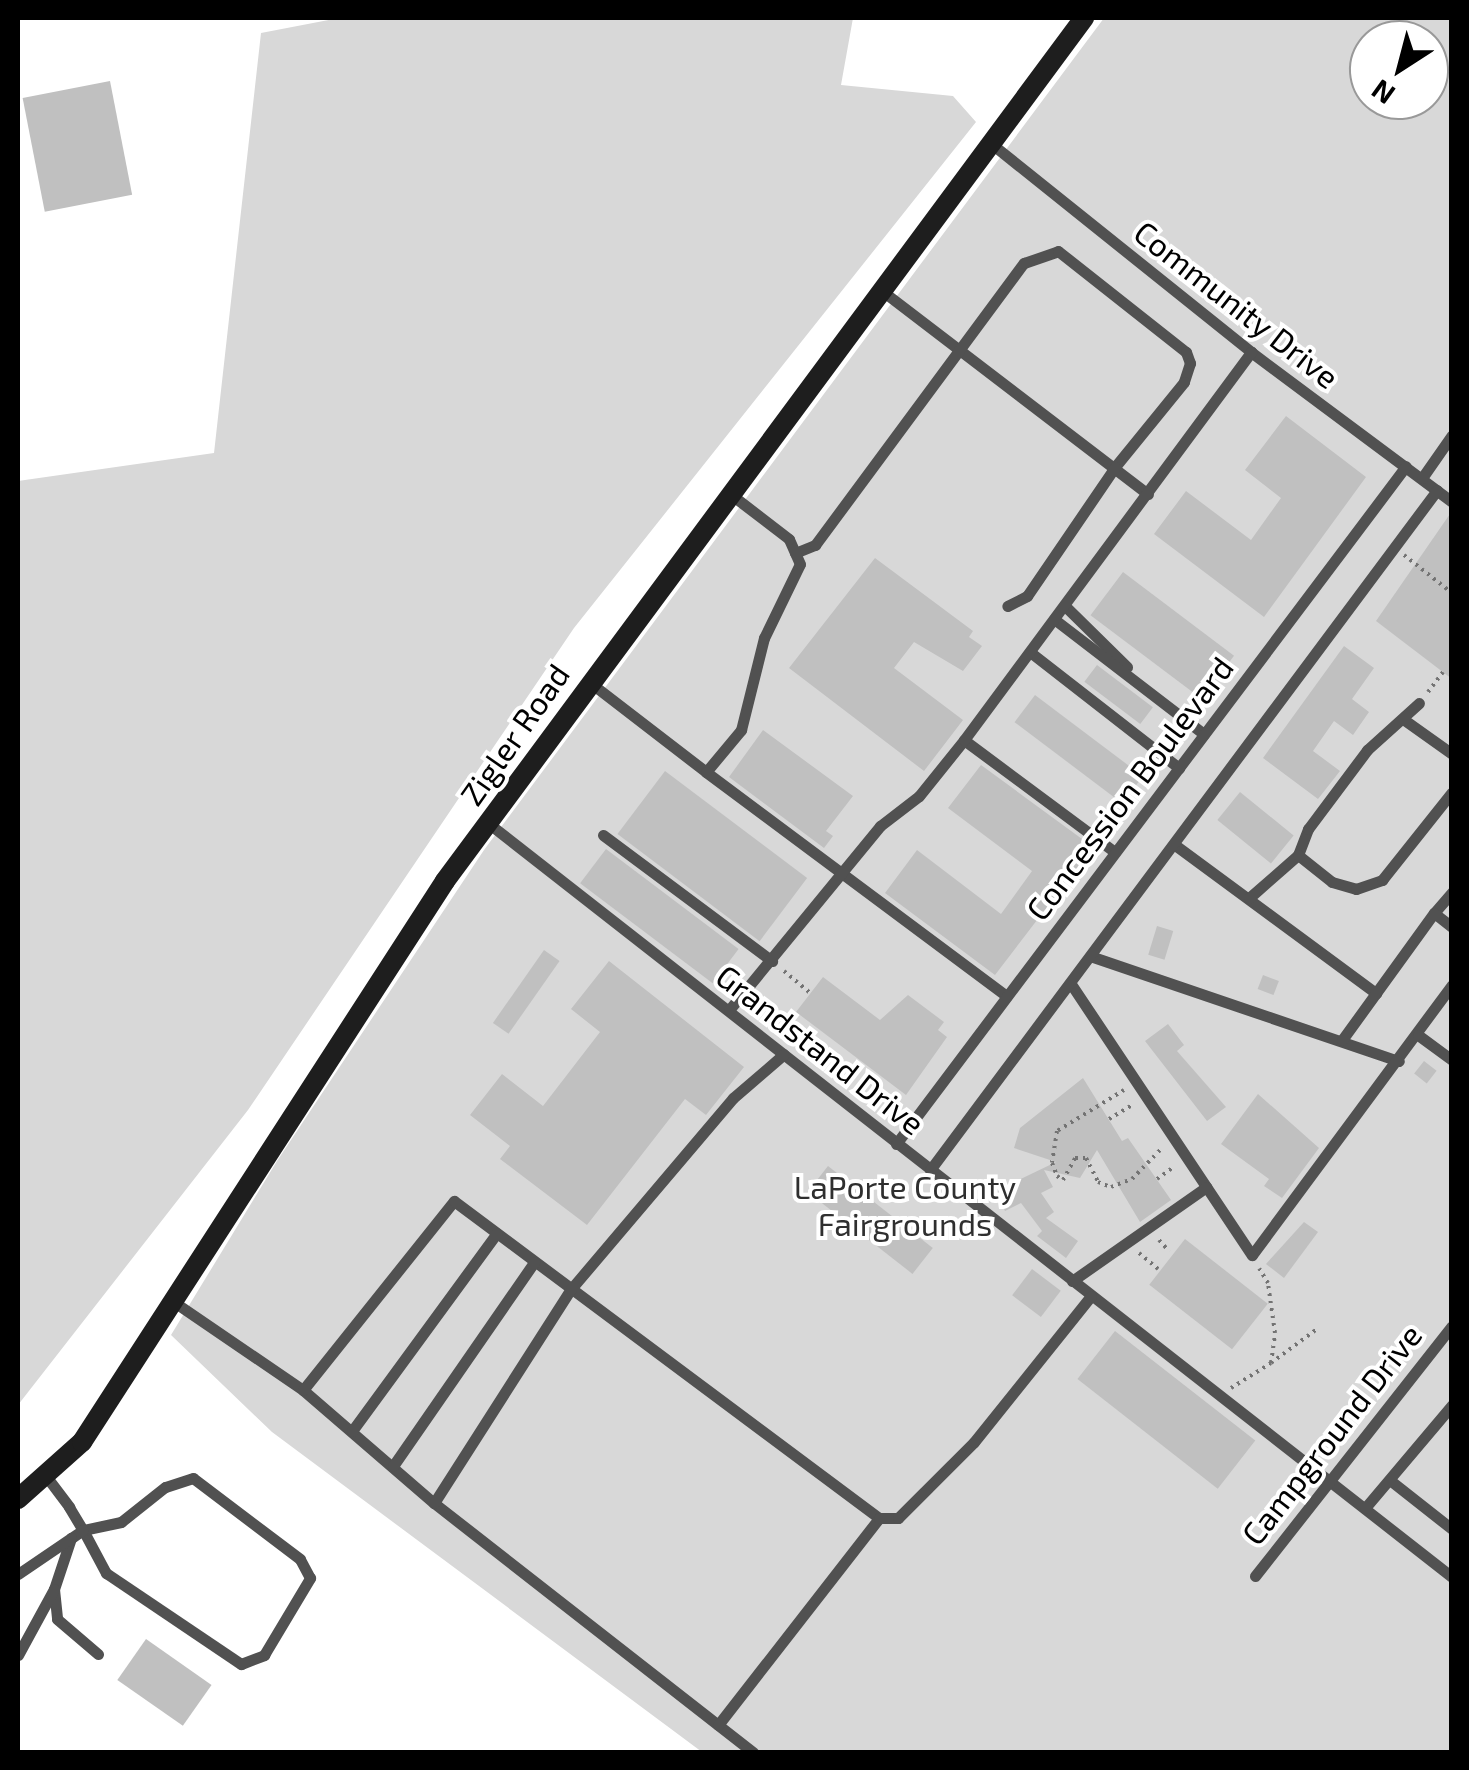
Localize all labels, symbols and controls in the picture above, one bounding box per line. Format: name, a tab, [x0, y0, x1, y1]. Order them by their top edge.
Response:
north arrow	[1349, 20, 1449, 120]
text: N	[1364, 73, 1401, 112]
street label: Community Drive	[1127, 212, 1347, 396]
street label: Concession Boulevard	[1017, 649, 1241, 927]
street label: Zigler Road	[451, 656, 577, 812]
street label: Grandstand Drive	[709, 956, 933, 1142]
park label: LaPorte County Fairgrounds	[794, 1168, 1016, 1243]
street label: Campground Drive	[1233, 1316, 1429, 1552]

